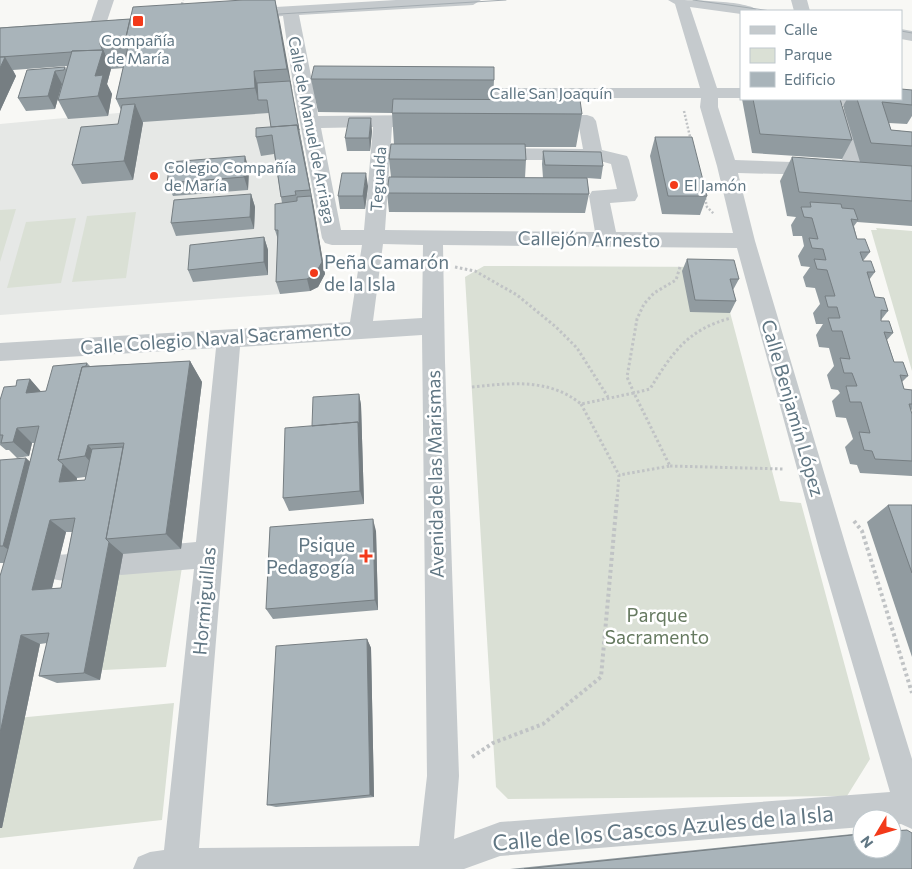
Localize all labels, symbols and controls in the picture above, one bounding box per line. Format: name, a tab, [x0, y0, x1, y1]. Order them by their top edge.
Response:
legend	[740, 10, 902, 100]
marker: Compañía de María	[131, 14, 145, 28]
text: Calle	[784, 20, 818, 38]
place label: Compañía de María	[101, 30, 175, 67]
street label: Calle de Manuel de Arriaga	[285, 34, 340, 225]
text: Parque	[784, 45, 832, 63]
text: Edificio	[784, 70, 835, 88]
street label: Calle San Joaquín	[489, 83, 613, 102]
street label: Tegualda	[366, 146, 389, 212]
place label: Colegio Compañía de María	[164, 157, 296, 194]
marker: Colegio Compañía de María	[148, 170, 160, 182]
place label: El Jamón	[684, 175, 746, 194]
marker: El Jamón	[668, 179, 680, 191]
street label: Callejón Arnesto	[518, 226, 660, 251]
place label: Peña Camarón de la Isla	[324, 250, 449, 295]
marker: Peña Camarón de la Isla	[308, 267, 320, 279]
street label: Calle Colegio Naval Sacramento	[80, 317, 352, 358]
street label: Calle Benjamín López	[757, 317, 830, 499]
street label: Avenida de las Marismas	[421, 370, 448, 578]
place label: Psique Pedagogía	[266, 533, 355, 578]
street label: Hormiguillas	[187, 546, 220, 656]
marker: Psique Pedagogía	[359, 549, 373, 563]
park label: Parque Sacramento	[605, 603, 709, 648]
street label: Calle de los Cascos Azules de la Isla	[491, 799, 835, 856]
north arrow	[852, 809, 902, 859]
text: N	[856, 833, 876, 852]

